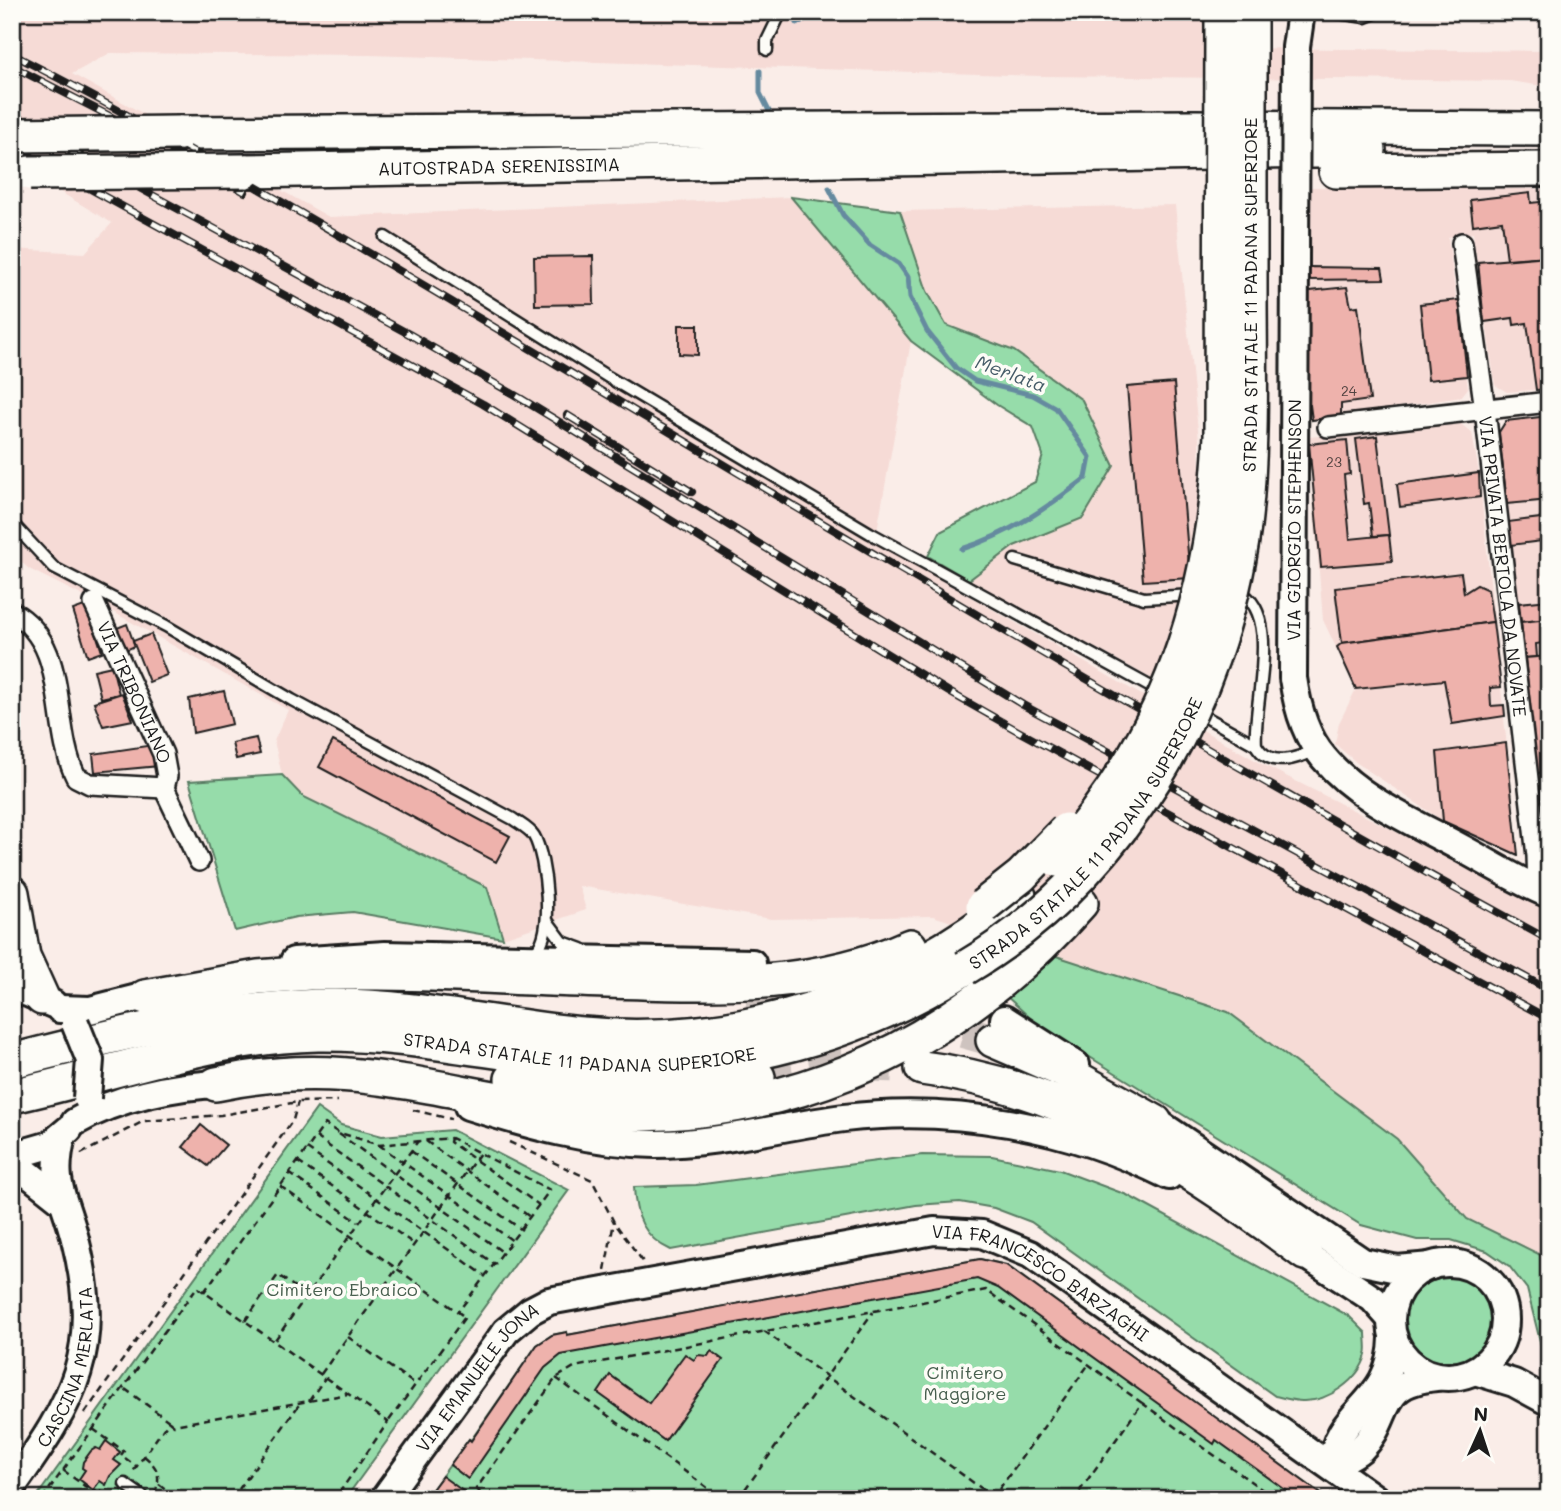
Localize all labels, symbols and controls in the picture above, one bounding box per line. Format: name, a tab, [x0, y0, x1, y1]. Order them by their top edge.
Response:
street label: STRADA STATALE 11 PADANA SUPERIORE	[1236, 117, 1262, 473]
street label: AUTOSTRADA SERENISSIMA	[378, 152, 620, 181]
water label: Merlata	[972, 349, 1050, 397]
house number: 24	[1341, 381, 1358, 400]
street label: VIA GIORGIO STEPHENSON	[1281, 399, 1306, 641]
street label: VIA PRIVATA BERTOLA DA NOVATE	[1474, 415, 1533, 718]
house number: 23	[1326, 452, 1342, 471]
street label: VIA TRIBONIANO	[92, 617, 176, 765]
street label: STRADA STATALE 11 PADANA SUPERIORE	[964, 693, 1208, 975]
street label: STRADA STATALE 11 PADANA SUPERIORE	[402, 1027, 758, 1077]
street label: VIA FRANCESCO BARZAGHI	[931, 1219, 1154, 1346]
park label: Cimitero Ebraico	[266, 1277, 418, 1301]
street label: CASCINA MERLATA	[31, 1286, 98, 1452]
street label: VIA EMANUELE JONA	[410, 1297, 543, 1457]
park label: Cimitero Maggiore	[924, 1360, 1006, 1405]
north arrow	[1446, 1396, 1516, 1466]
text: N	[1473, 1401, 1489, 1426]

